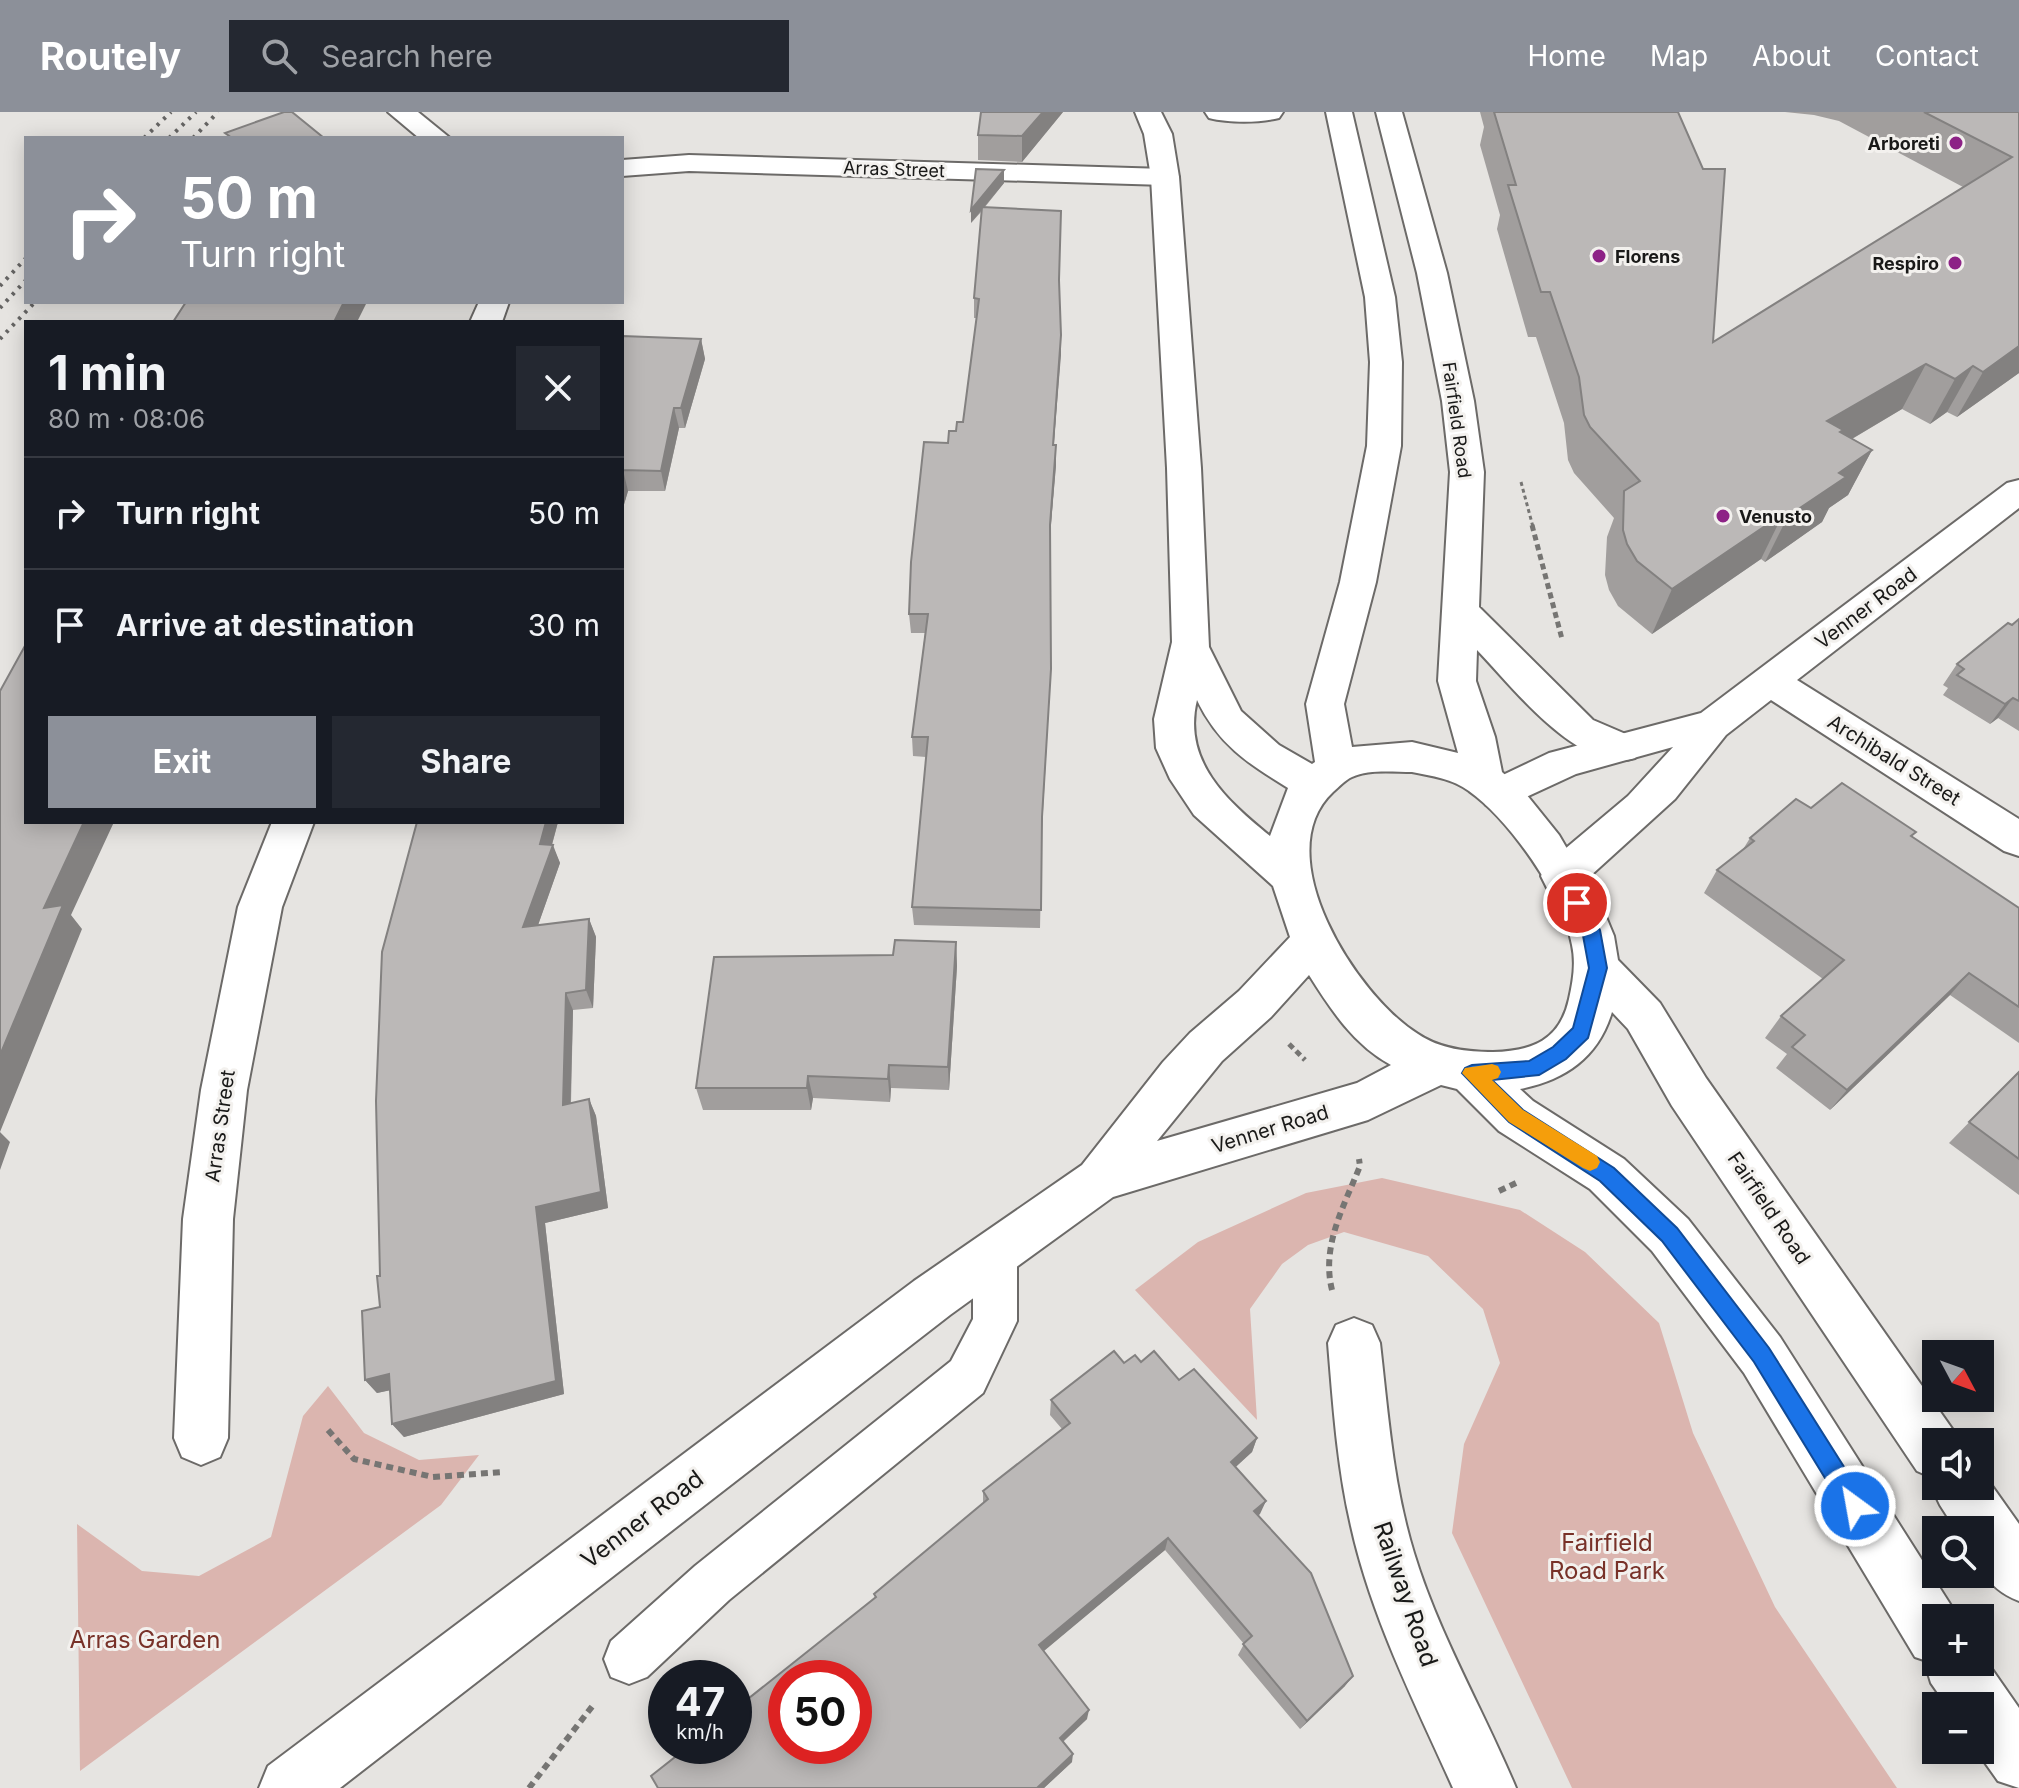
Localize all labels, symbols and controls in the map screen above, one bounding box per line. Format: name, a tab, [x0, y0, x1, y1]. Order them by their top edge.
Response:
search box	[229, 20, 789, 92]
text: Routely	[40, 33, 181, 79]
icon: search	[257, 34, 301, 78]
text: Search here	[321, 38, 493, 74]
text: Home	[1527, 39, 1606, 73]
text: Map	[1650, 39, 1708, 73]
text: About	[1752, 39, 1831, 73]
text: Contact	[1875, 39, 1979, 73]
place label: Arboreti	[1867, 133, 1940, 154]
marker: Arboreti	[1947, 134, 1965, 152]
street label: Arras Street	[843, 157, 945, 181]
text: 50 m	[180, 164, 318, 232]
icon: right	[48, 168, 152, 272]
text: Turn right	[180, 232, 345, 276]
place label: Florens	[1615, 246, 1680, 267]
marker: Florens	[1590, 247, 1608, 265]
place label: Respiro	[1872, 253, 1939, 274]
marker: Respiro	[1946, 254, 1964, 272]
text: 1 min	[48, 343, 167, 402]
button: close	[516, 346, 600, 430]
street label: Fairfield Road	[1438, 361, 1476, 479]
text: 80 m · 08:06	[48, 403, 205, 434]
icon: right	[48, 491, 92, 535]
text: Turn right	[116, 495, 260, 531]
text: 50 m	[528, 495, 600, 531]
place label: Venusto	[1739, 506, 1812, 527]
marker: Venusto	[1714, 507, 1732, 525]
street label: Venner Road	[1810, 562, 1922, 654]
icon: arrive	[48, 603, 92, 647]
text: Arrive at destination	[116, 607, 414, 643]
text: 30 m	[528, 607, 600, 643]
street label: Archibald Street	[1823, 710, 1965, 811]
button: Exit	[48, 716, 316, 808]
button: Share	[332, 716, 600, 808]
pin	[1543, 869, 1611, 937]
icon: arrive	[1555, 881, 1599, 925]
street label: Arras Street	[200, 1068, 240, 1184]
street label: Venner Road	[1209, 1100, 1331, 1158]
street label: Fairfield Road	[1723, 1147, 1815, 1269]
north arrow	[1922, 1340, 1994, 1412]
map controls	[1922, 1340, 1994, 1764]
button: sound	[1922, 1428, 1994, 1500]
street label: Venner Road	[575, 1464, 709, 1574]
position arrow	[1813, 1464, 1897, 1548]
button: search	[1922, 1516, 1994, 1588]
street label: Railway Road	[1368, 1518, 1444, 1670]
park label: Fairfield Road Park	[1549, 1528, 1665, 1585]
button: +	[1922, 1604, 1994, 1676]
park label: Arras Garden	[70, 1625, 220, 1654]
speed limit sign: 50	[768, 1660, 872, 1764]
text: 47	[675, 1677, 725, 1726]
button: −	[1922, 1692, 1994, 1764]
text: km/h	[676, 1720, 724, 1744]

